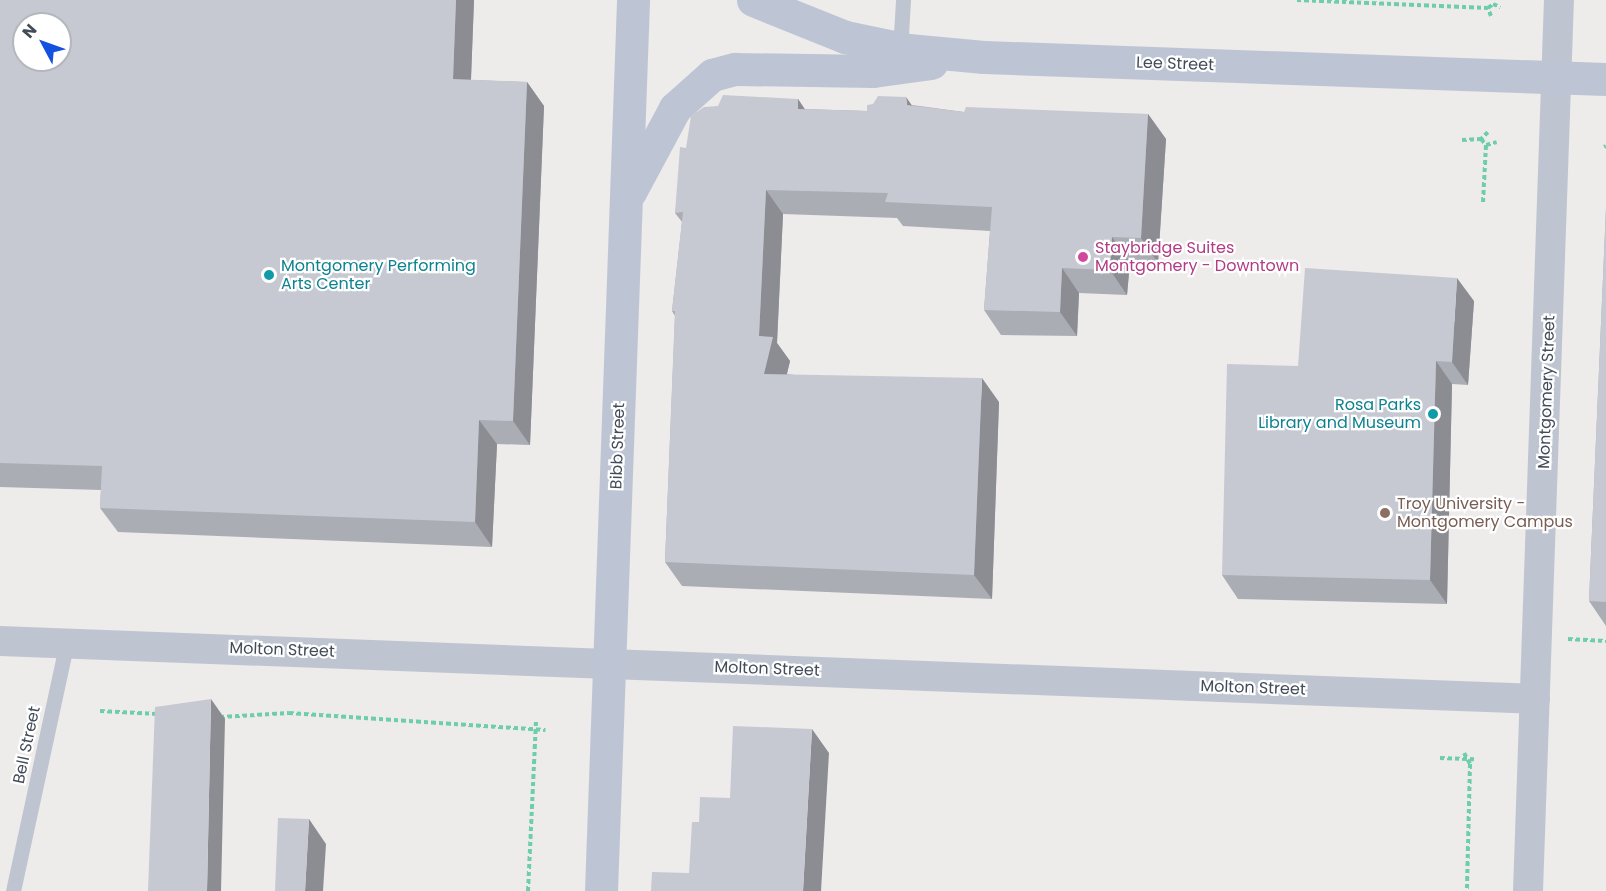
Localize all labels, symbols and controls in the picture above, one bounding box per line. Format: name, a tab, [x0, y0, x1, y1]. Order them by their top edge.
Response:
north arrow	[12, 12, 72, 72]
text: N	[17, 19, 42, 43]
street label: Lee Street	[1136, 53, 1214, 75]
place label: Staybridge Suites Montgomery - Downtown	[1095, 238, 1299, 276]
marker: Staybridge Suites Montgomery - Downtown	[1076, 250, 1090, 264]
place label: Montgomery Performing Arts Center	[281, 256, 476, 294]
marker: Montgomery Performing Arts Center	[262, 268, 276, 282]
street label: Montgomery Street	[1535, 315, 1559, 469]
place label: Rosa Parks Library and Museum	[1258, 395, 1421, 433]
street label: Bibb Street	[607, 402, 629, 490]
marker: Rosa Parks Library and Museum	[1426, 407, 1440, 421]
place label: Troy University - Montgomery Campus	[1397, 494, 1573, 532]
marker: Troy University - Montgomery Campus	[1378, 506, 1392, 520]
street label: Molton Street	[229, 639, 335, 661]
street label: Molton Street	[714, 658, 820, 680]
street label: Molton Street	[1200, 677, 1306, 699]
street label: Bell Street	[9, 705, 45, 785]

